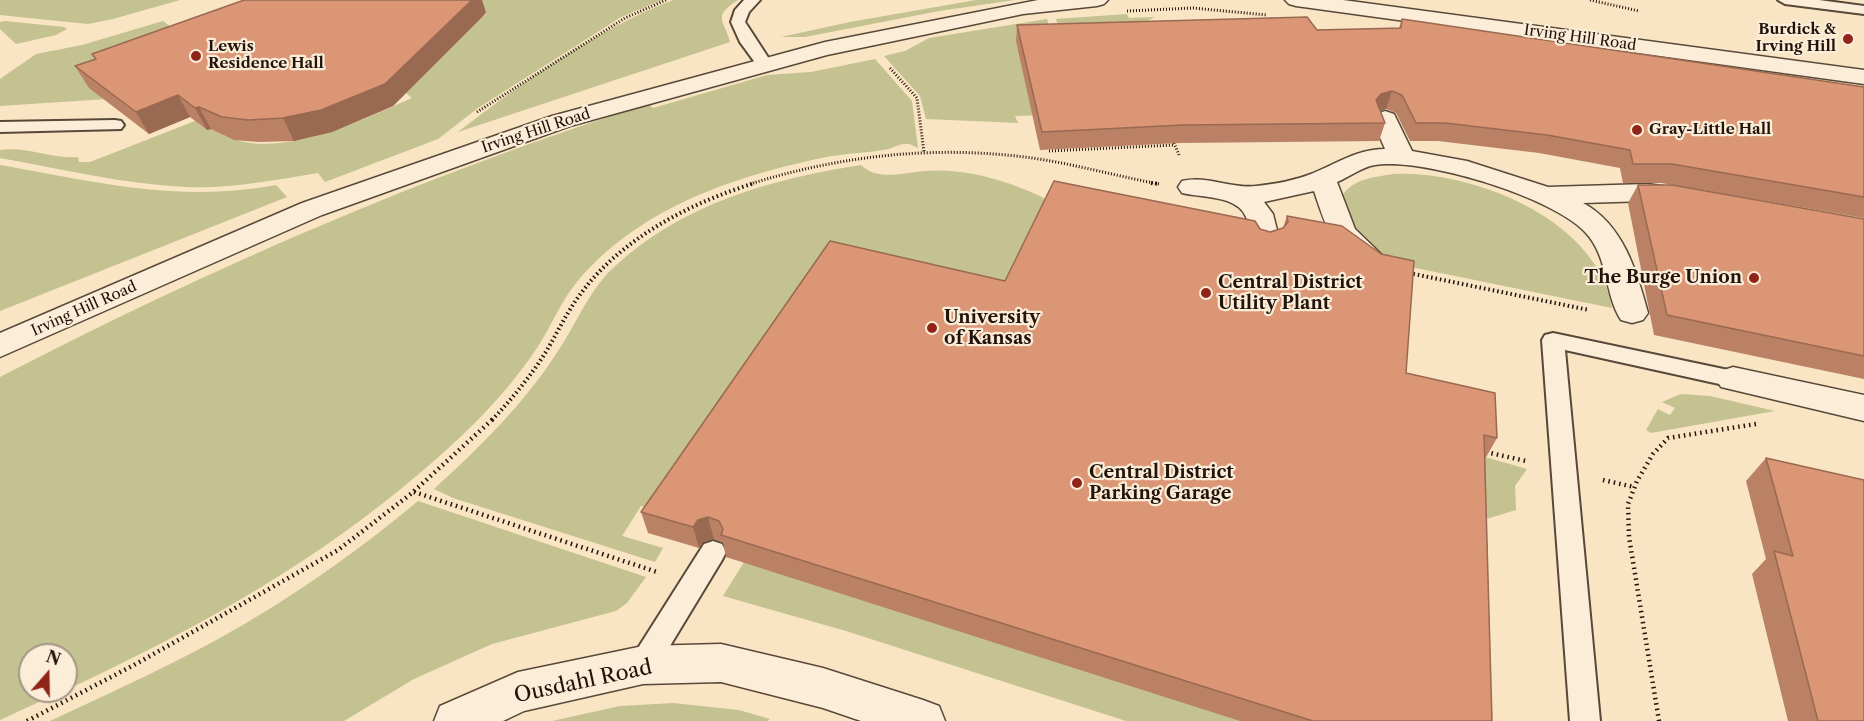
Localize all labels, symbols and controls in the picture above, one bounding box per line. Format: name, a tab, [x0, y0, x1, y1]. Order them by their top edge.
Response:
street label: Irving Hill Road	[1523, 21, 1637, 55]
place label: Burdick & Irving Hill	[1756, 21, 1836, 56]
marker: Burdick & Irving Hill	[1841, 32, 1855, 46]
place label: Lewis Residence Hall	[208, 38, 324, 73]
marker: Lewis Residence Hall	[189, 49, 203, 63]
street label: Irving Hill Road	[479, 105, 593, 157]
place label: Gray-Little Hall	[1649, 121, 1771, 139]
marker: Gray-Little Hall	[1630, 123, 1644, 137]
place label: The Burge Union	[1584, 267, 1742, 289]
marker: The Burge Union	[1747, 271, 1761, 285]
place label: Central District Utility Plant	[1218, 272, 1363, 314]
street label: Irving Hill Road	[29, 278, 139, 340]
marker: Central District Utility Plant	[1199, 286, 1213, 300]
place label: University of Kansas	[944, 307, 1040, 350]
marker: University of Kansas	[925, 321, 939, 335]
place label: Central District Parking Garage	[1089, 462, 1234, 504]
marker: Central District Parking Garage	[1070, 476, 1084, 490]
north arrow	[18, 643, 78, 703]
text: N	[44, 646, 63, 670]
street label: Ousdahl Road	[512, 655, 654, 709]

